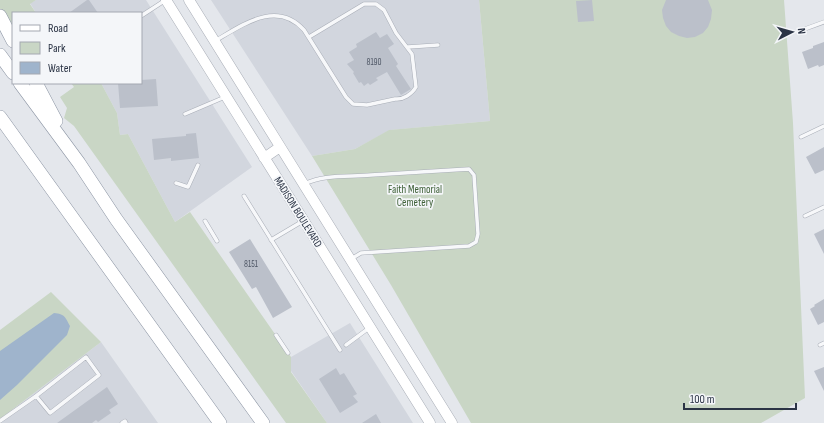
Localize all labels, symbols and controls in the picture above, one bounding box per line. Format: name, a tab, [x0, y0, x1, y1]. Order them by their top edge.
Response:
legend	[12, 12, 142, 84]
north arrow	[772, 12, 812, 52]
text: Road	[48, 21, 68, 36]
text: N	[795, 27, 808, 35]
text: Park	[48, 41, 66, 56]
house number: 8190	[366, 57, 382, 68]
text: Water	[48, 61, 72, 76]
street label: MADISON BOULEVARD	[271, 174, 325, 250]
park label: Faith Memorial Cemetery	[388, 183, 442, 209]
house number: 8151	[244, 259, 259, 270]
scale bar	[684, 385, 796, 411]
text: 100 m	[690, 392, 715, 407]

